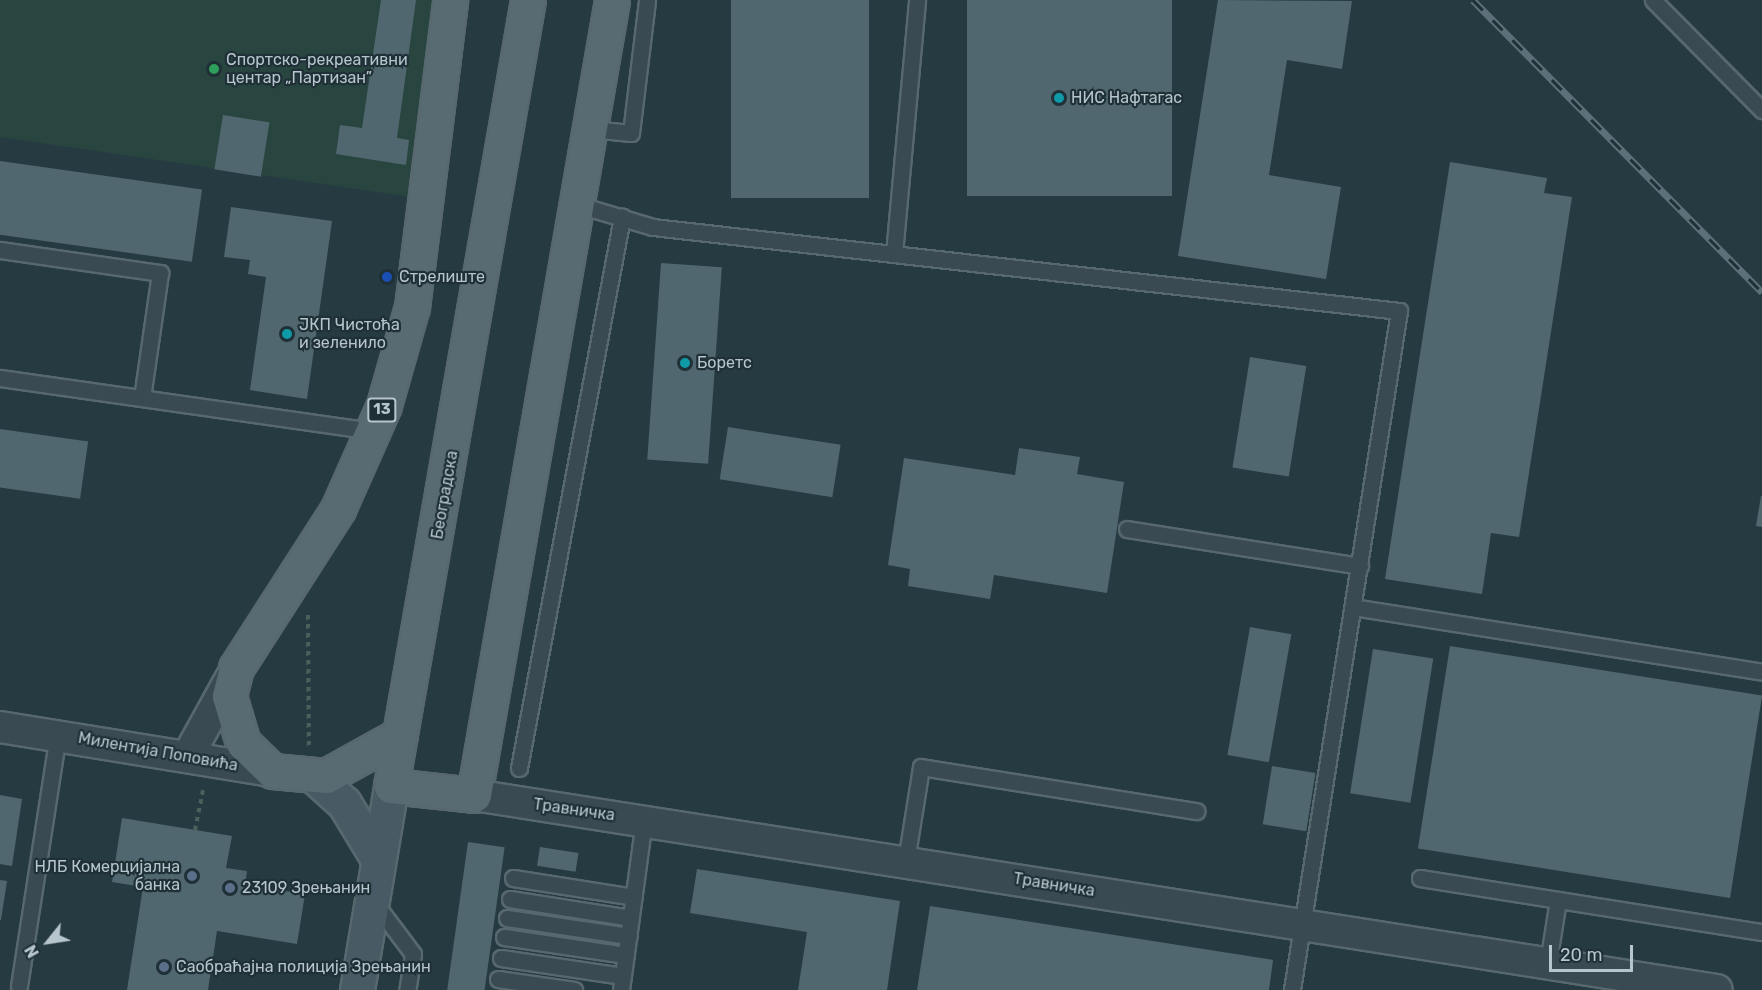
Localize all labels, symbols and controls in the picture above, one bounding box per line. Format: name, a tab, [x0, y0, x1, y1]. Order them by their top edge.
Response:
place label: Спортско-рекреативни центар „Партизан”	[226, 50, 408, 88]
marker: Спортско-рекреативни центар „Партизан”	[207, 62, 221, 76]
place label: НИС Нафтагас	[1071, 88, 1182, 108]
marker: НИС Нафтагас	[1052, 91, 1066, 105]
place label: Стрелиште	[399, 267, 485, 287]
marker: Стрелиште	[380, 270, 394, 284]
place label: ЈКП Чистоћа и зеленило	[299, 315, 400, 353]
marker: ЈКП Чистоћа и зеленило	[280, 327, 294, 341]
place label: Боретс	[697, 353, 752, 373]
marker: Боретс	[678, 356, 692, 370]
road number: 13	[367, 398, 397, 422]
street label: Београдска	[428, 449, 462, 541]
street label: Милентија Поповића	[77, 728, 239, 776]
street label: Травничка	[532, 795, 616, 825]
place label: НЛБ Комерцијална банка	[34, 857, 180, 895]
marker: НЛБ Комерцијална банка	[185, 869, 199, 883]
street label: Травничка	[1012, 869, 1096, 901]
place label: 23109 Зрењанин	[242, 878, 370, 898]
marker: 23109 Зрењанин	[223, 881, 237, 895]
north arrow	[18, 912, 78, 972]
scale bar	[1552, 933, 1636, 971]
text: N	[21, 942, 43, 961]
text: 20 m	[1560, 944, 1602, 966]
place label: Саобраћајна полиција Зрењанин	[176, 957, 431, 977]
marker: Саобраћајна полиција Зрењанин	[157, 960, 171, 974]

